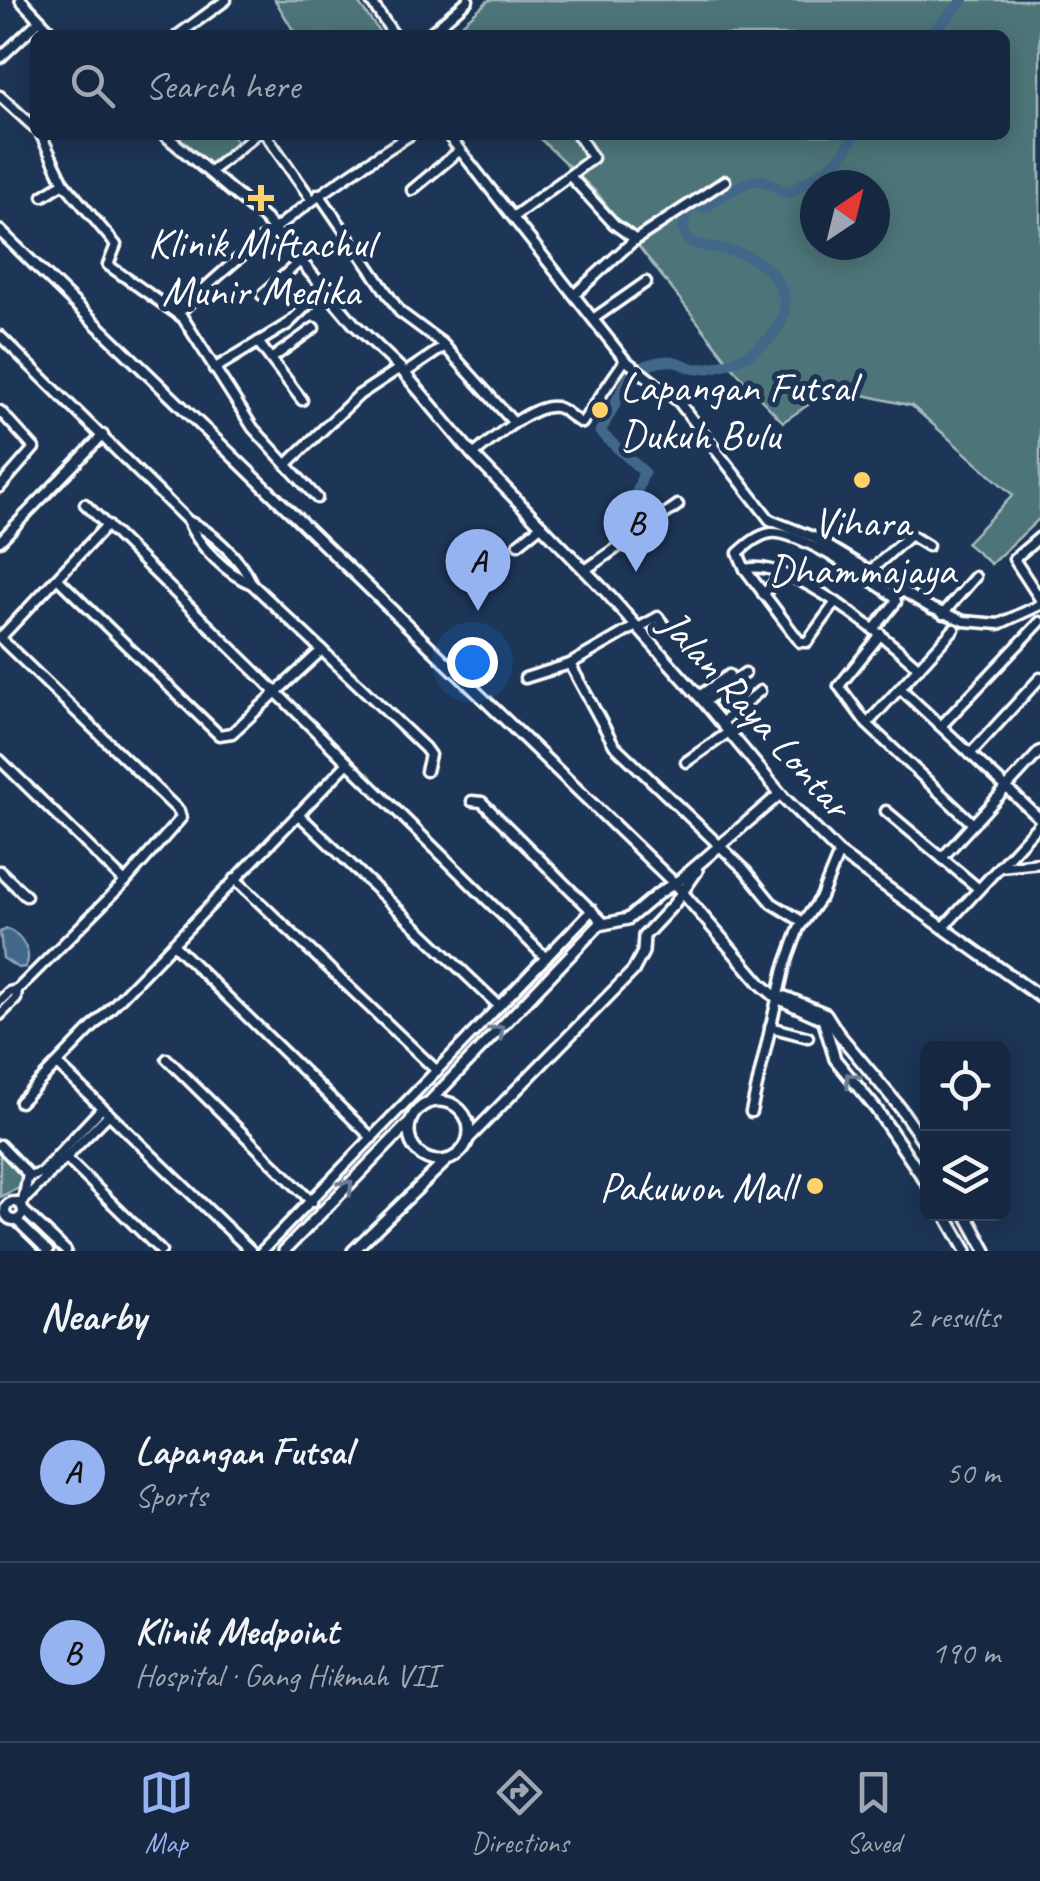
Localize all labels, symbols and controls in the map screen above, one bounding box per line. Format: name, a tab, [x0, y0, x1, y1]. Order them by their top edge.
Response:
search box	[30, 30, 1010, 140]
icon: search	[65, 58, 120, 113]
text: Search here	[145, 62, 300, 109]
north arrow	[800, 170, 890, 260]
marker: Klinik Miftachul Munir Medika	[248, 185, 274, 211]
place label: Klinik Miftachul Munir Medika	[148, 217, 381, 318]
place label: Lapangan Futsal Dukuh Bulu	[620, 361, 862, 462]
marker: Lapangan Futsal Dukuh Bulu	[589, 399, 611, 421]
marker: Vihara Dhammajaya	[851, 469, 873, 491]
pin: B	[604, 490, 668, 572]
place label: Vihara Dhammajaya	[768, 496, 958, 597]
pin: A	[446, 528, 510, 611]
street label: Jalan Raya Lontar	[647, 597, 865, 831]
your location	[447, 637, 498, 688]
one-way arrow	[486, 1024, 504, 1042]
map controls	[920, 1041, 1010, 1221]
button: locate	[920, 1041, 1010, 1131]
one-way arrow	[845, 1072, 863, 1090]
button: layers	[920, 1131, 1010, 1221]
place label: Pakuwon Mall	[600, 1161, 802, 1214]
marker: Pakuwon Mall	[804, 1175, 826, 1197]
one-way arrow	[335, 1180, 353, 1198]
text: Nearby	[40, 1290, 146, 1343]
text: 2 results	[906, 1296, 1000, 1337]
text: Lapangan Futsal	[135, 1428, 352, 1475]
text: A	[64, 1452, 81, 1493]
text: 50 m	[946, 1452, 1000, 1493]
text: Sports	[135, 1475, 207, 1516]
text: Klinik Medpoint	[135, 1608, 338, 1655]
text: B	[64, 1632, 81, 1673]
text: 190 m	[931, 1632, 1000, 1673]
text: Hospital · Gang Hikmah VII	[135, 1655, 438, 1696]
tab: Map	[139, 1765, 194, 1860]
tab: Directions	[471, 1765, 569, 1860]
tab: Saved	[846, 1765, 901, 1860]

